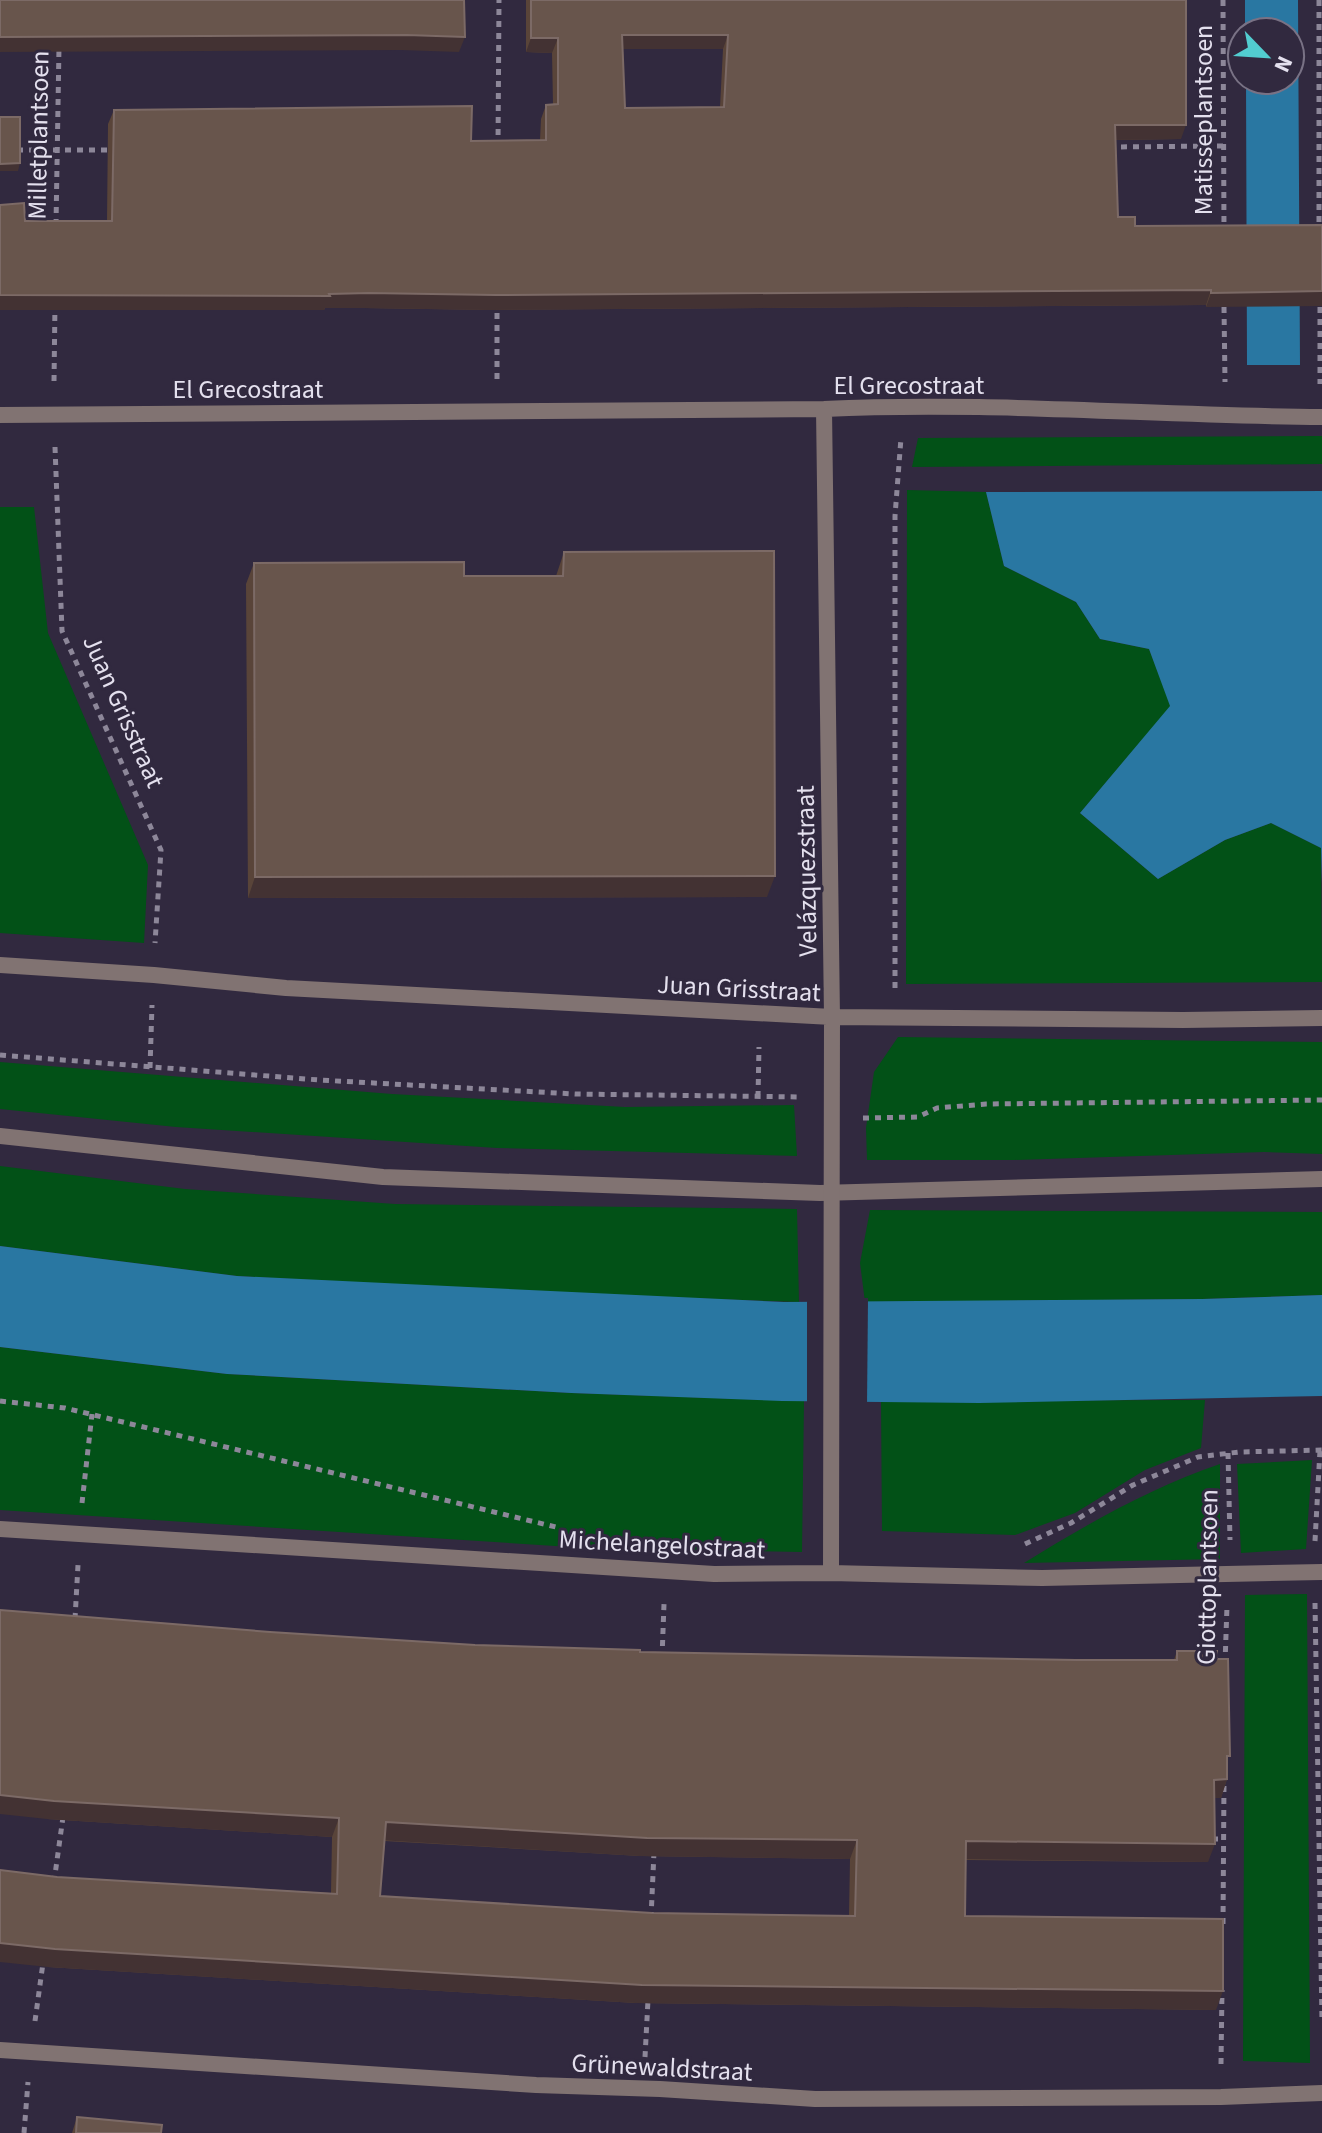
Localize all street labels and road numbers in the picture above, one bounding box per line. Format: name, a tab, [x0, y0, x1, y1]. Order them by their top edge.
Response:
street label: Matisseplantsoen	[1185, 25, 1222, 215]
street label: Milletplantsoen	[19, 50, 58, 220]
street label: El Grecostraat	[834, 367, 985, 404]
street label: El Grecostraat	[173, 371, 324, 408]
street label: Juan Grisstraat	[73, 629, 174, 794]
street label: Velázquezstraat	[787, 785, 826, 957]
street label: Juan Grisstraat	[656, 966, 822, 1011]
street label: Giottoplantsoen	[1187, 1489, 1228, 1665]
street label: Michelangelostraat	[558, 1521, 766, 1568]
street label: Grünewaldstraat	[570, 2044, 754, 2091]

